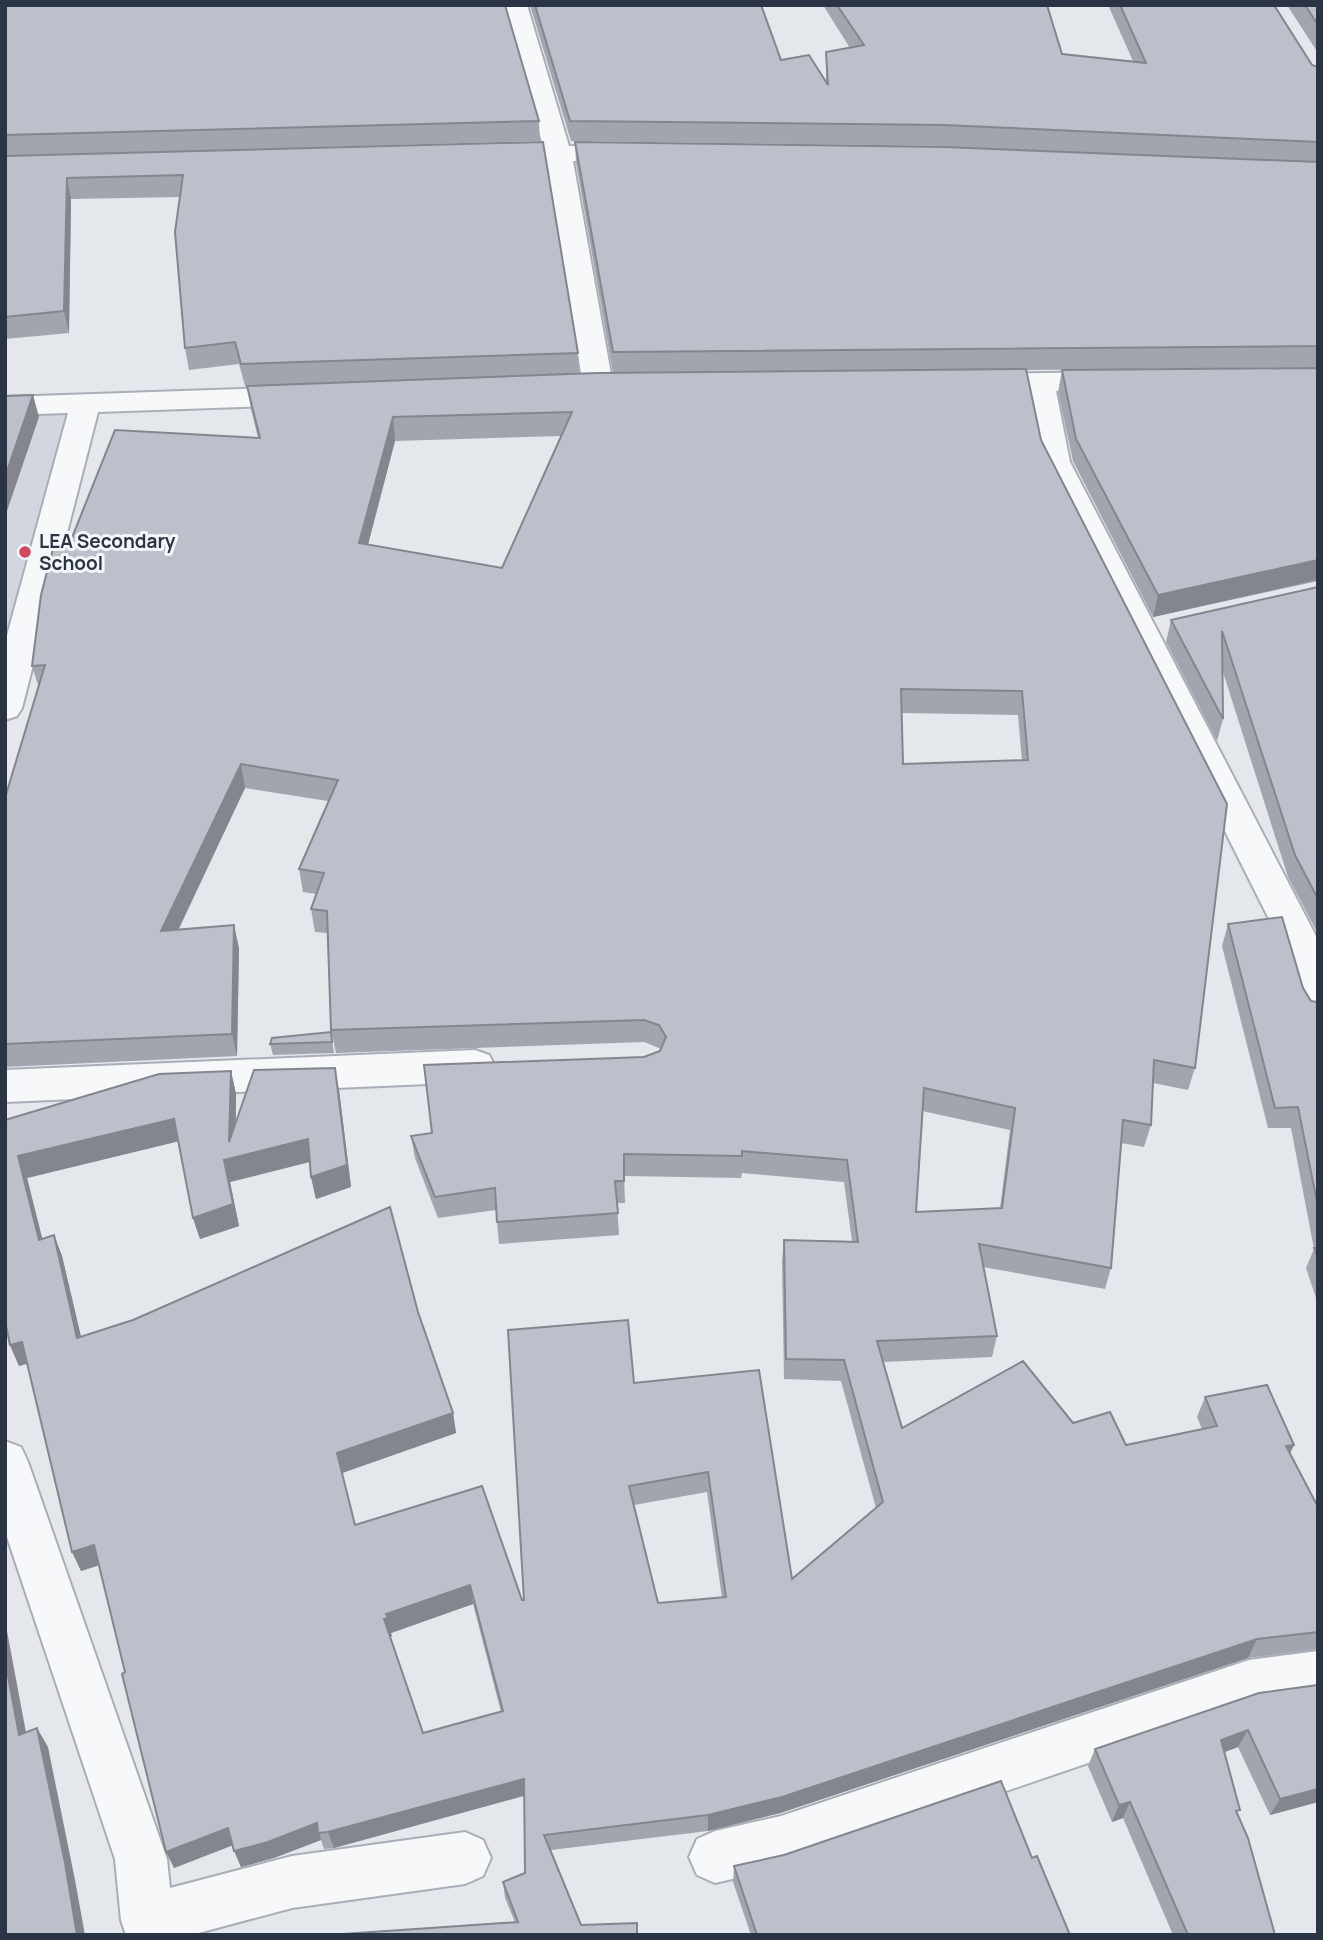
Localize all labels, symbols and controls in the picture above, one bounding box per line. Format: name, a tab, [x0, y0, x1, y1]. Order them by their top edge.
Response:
place label: LEA Secondary School	[39, 528, 176, 576]
marker: LEA Secondary School	[17, 544, 33, 560]

